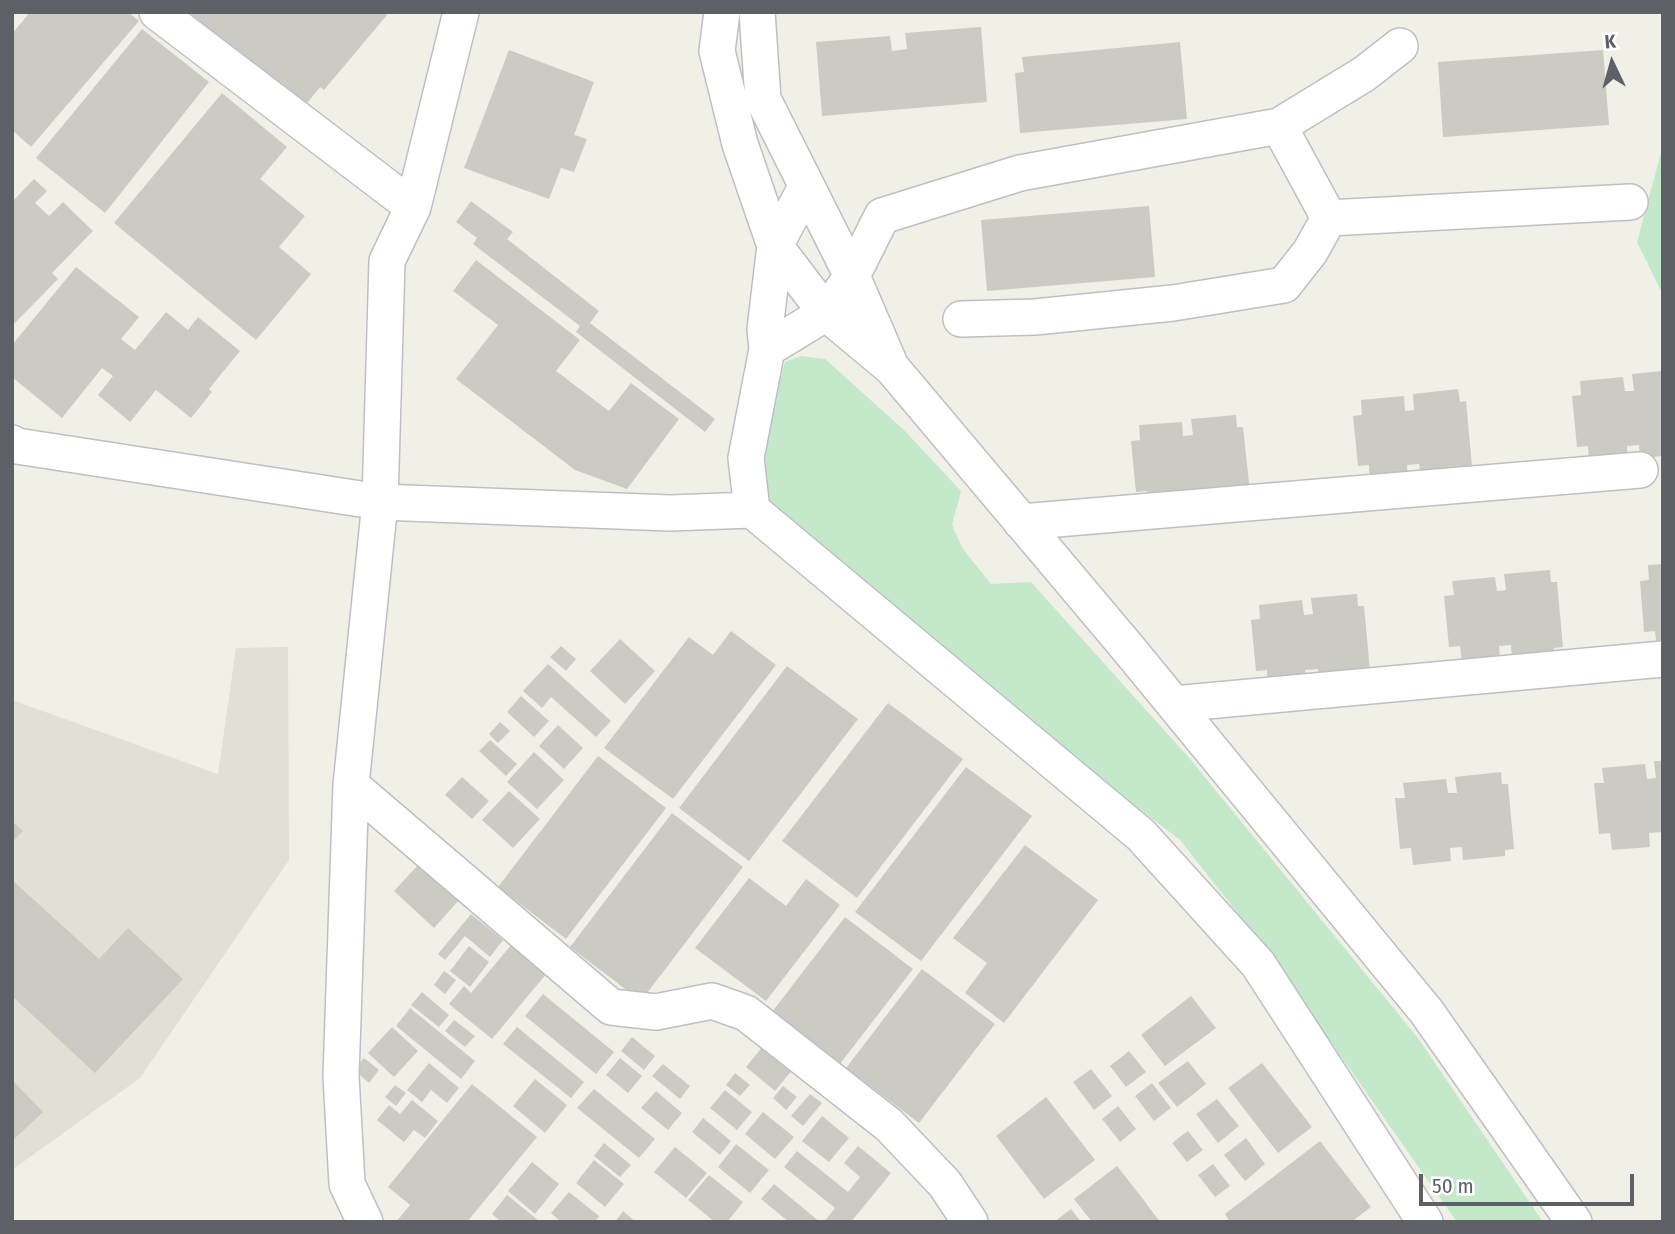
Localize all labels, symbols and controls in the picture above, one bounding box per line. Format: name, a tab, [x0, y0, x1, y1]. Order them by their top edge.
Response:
north arrow	[1577, 28, 1647, 98]
text: K	[1604, 30, 1617, 54]
scale bar	[1423, 1160, 1638, 1204]
text: 50 m	[1432, 1173, 1474, 1199]

